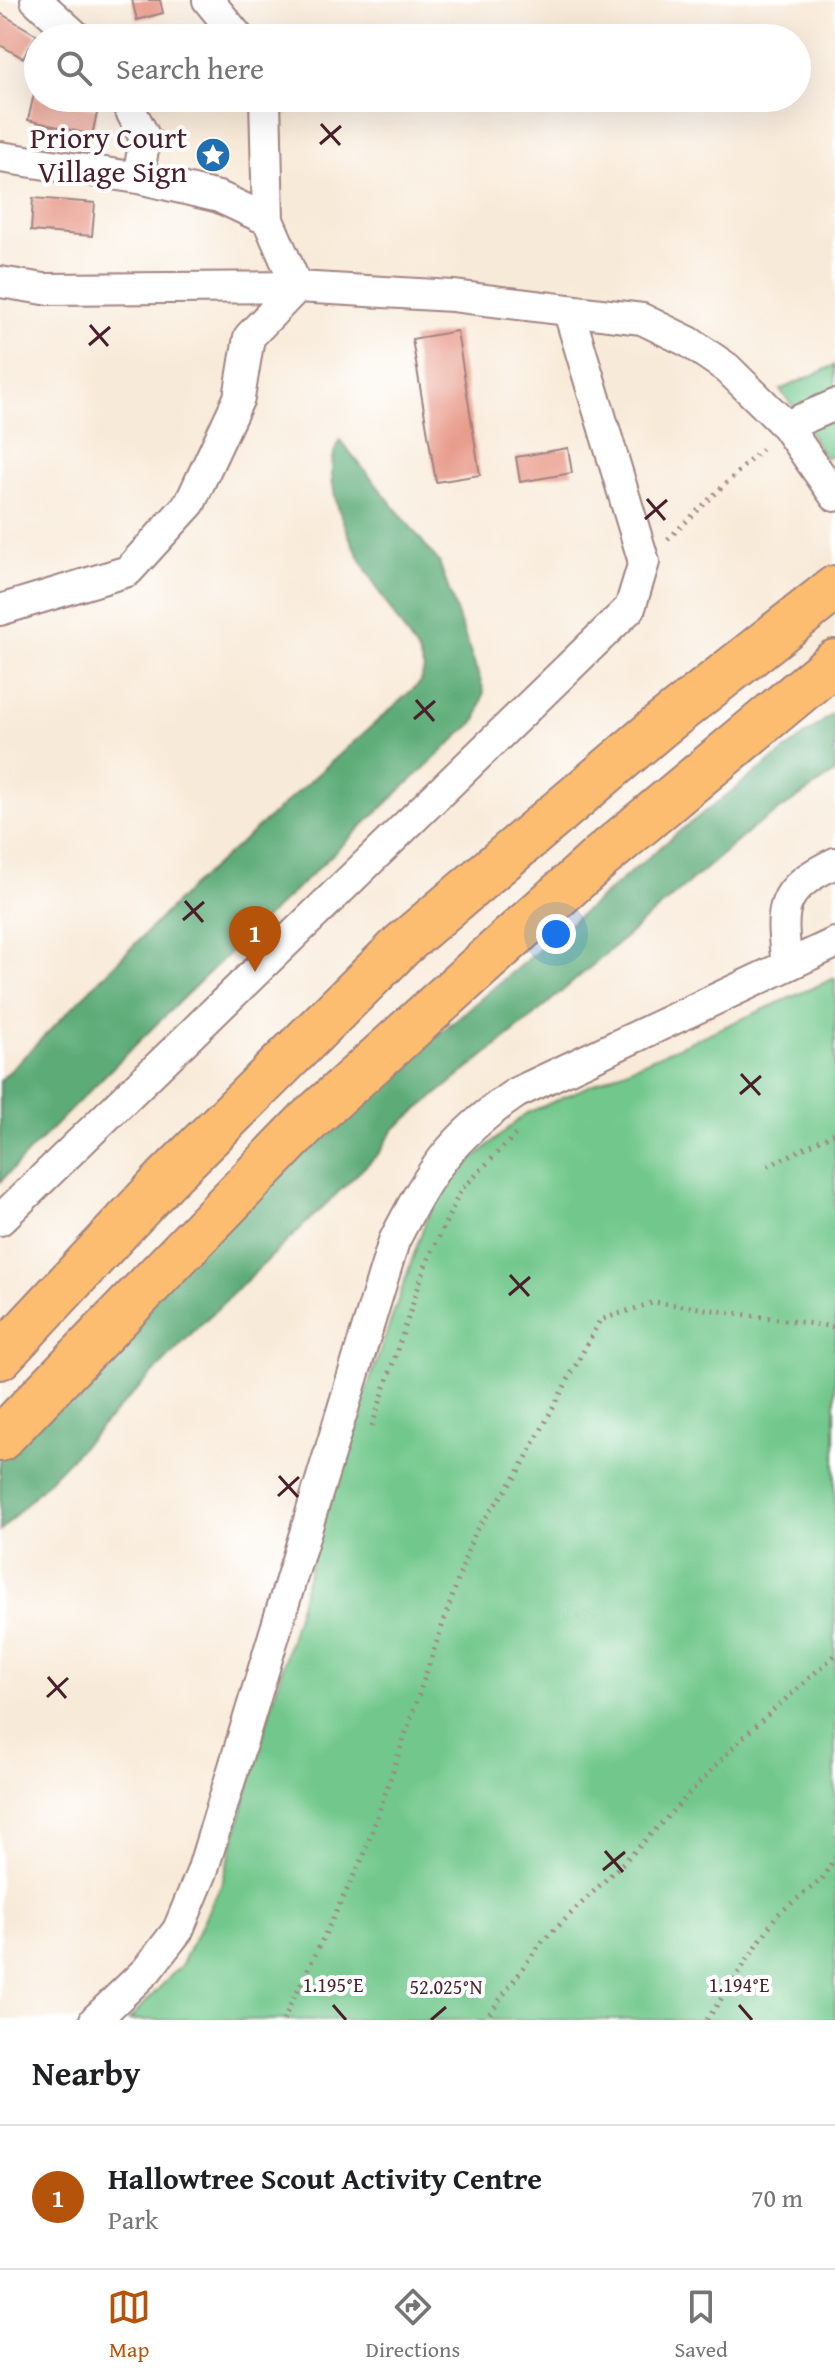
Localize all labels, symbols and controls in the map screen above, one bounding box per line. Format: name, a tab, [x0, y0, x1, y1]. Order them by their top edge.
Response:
search box	[24, 24, 811, 112]
icon: search	[52, 46, 96, 90]
text: Search here	[116, 46, 264, 90]
place label: Priory Court Village Sign	[30, 115, 187, 193]
place icon: Priory Court Village Sign	[194, 136, 232, 174]
pin: 1	[229, 906, 281, 972]
your location	[536, 914, 576, 954]
text: 1.195°E	[303, 1970, 363, 1999]
text: 1.194°E	[709, 1970, 769, 1999]
text: 52.025°N	[409, 1972, 483, 2001]
text: Nearby	[32, 2048, 141, 2097]
text: Hallowtree Scout Activity Centre	[108, 2156, 542, 2200]
text: 1	[51, 2178, 65, 2217]
text: 70 m	[751, 2178, 803, 2217]
text: Park	[108, 2200, 158, 2239]
tab: Map	[107, 2285, 151, 2365]
tab: Directions	[366, 2285, 460, 2365]
tab: Saved	[675, 2285, 728, 2365]

